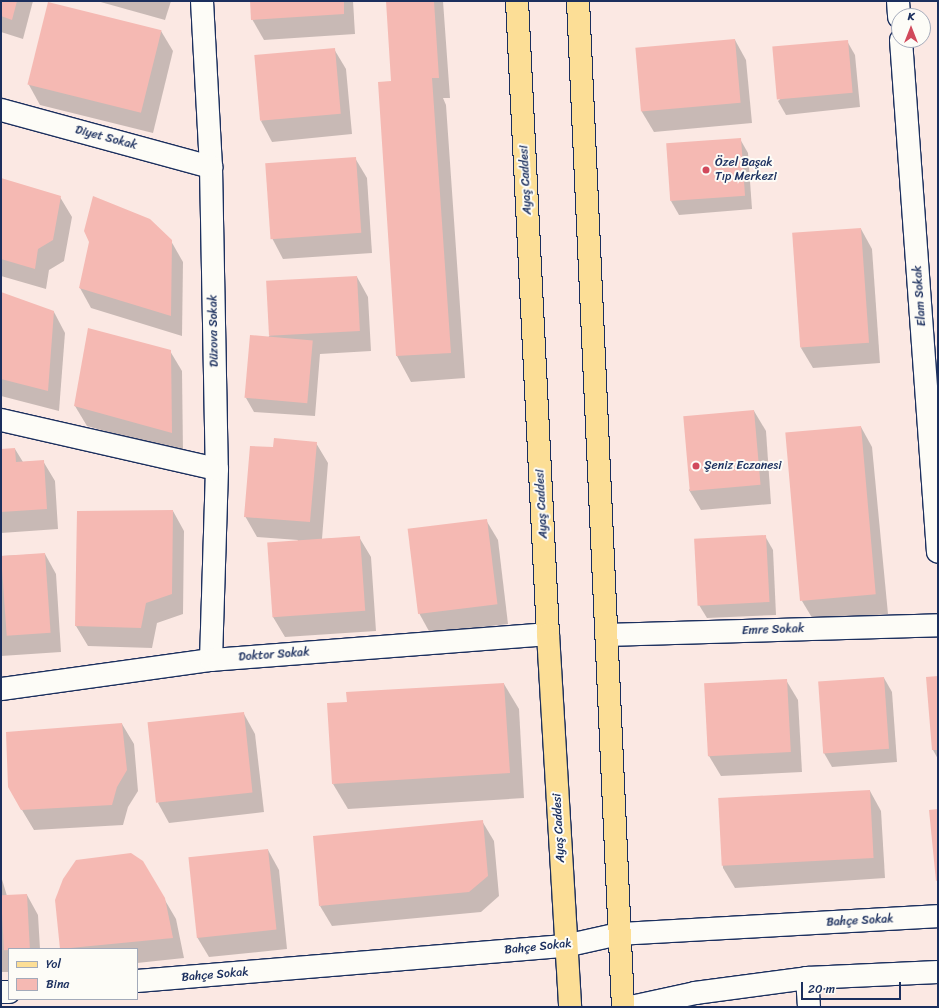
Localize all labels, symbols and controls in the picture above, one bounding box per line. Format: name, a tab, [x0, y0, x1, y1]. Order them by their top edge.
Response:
text: K	[908, 7, 914, 26]
north arrow	[891, 8, 931, 48]
street label: Diyet Sokak	[73, 123, 139, 153]
street label: Ayaş Caddesi	[517, 145, 535, 215]
place label: Özel Başak Tıp Merkezi	[715, 156, 777, 184]
marker: Özel Başak Tıp Merkezi	[700, 164, 712, 176]
street label: Elam Sokak	[911, 265, 929, 327]
street label: Düzova Sokak	[206, 295, 222, 367]
place label: Şeniz Eczanesi	[704, 459, 782, 473]
marker: Şeniz Eczanesi	[691, 461, 701, 471]
street label: Ayaş Caddesi	[533, 469, 551, 539]
street label: Emre Sokak	[742, 622, 804, 638]
street label: Doktor Sokak	[238, 645, 310, 665]
street label: Ayaş Caddesi	[550, 793, 568, 863]
street label: Bahçe Sokak	[826, 912, 894, 930]
street label: Bahçe Sokak	[504, 936, 572, 958]
legend	[8, 948, 138, 1000]
text: Yol	[46, 953, 61, 975]
street label: Bahçe Sokak	[181, 965, 249, 985]
text: Bina	[46, 973, 69, 995]
scale bar	[803, 974, 903, 1000]
text: 20 m	[808, 978, 835, 1000]

